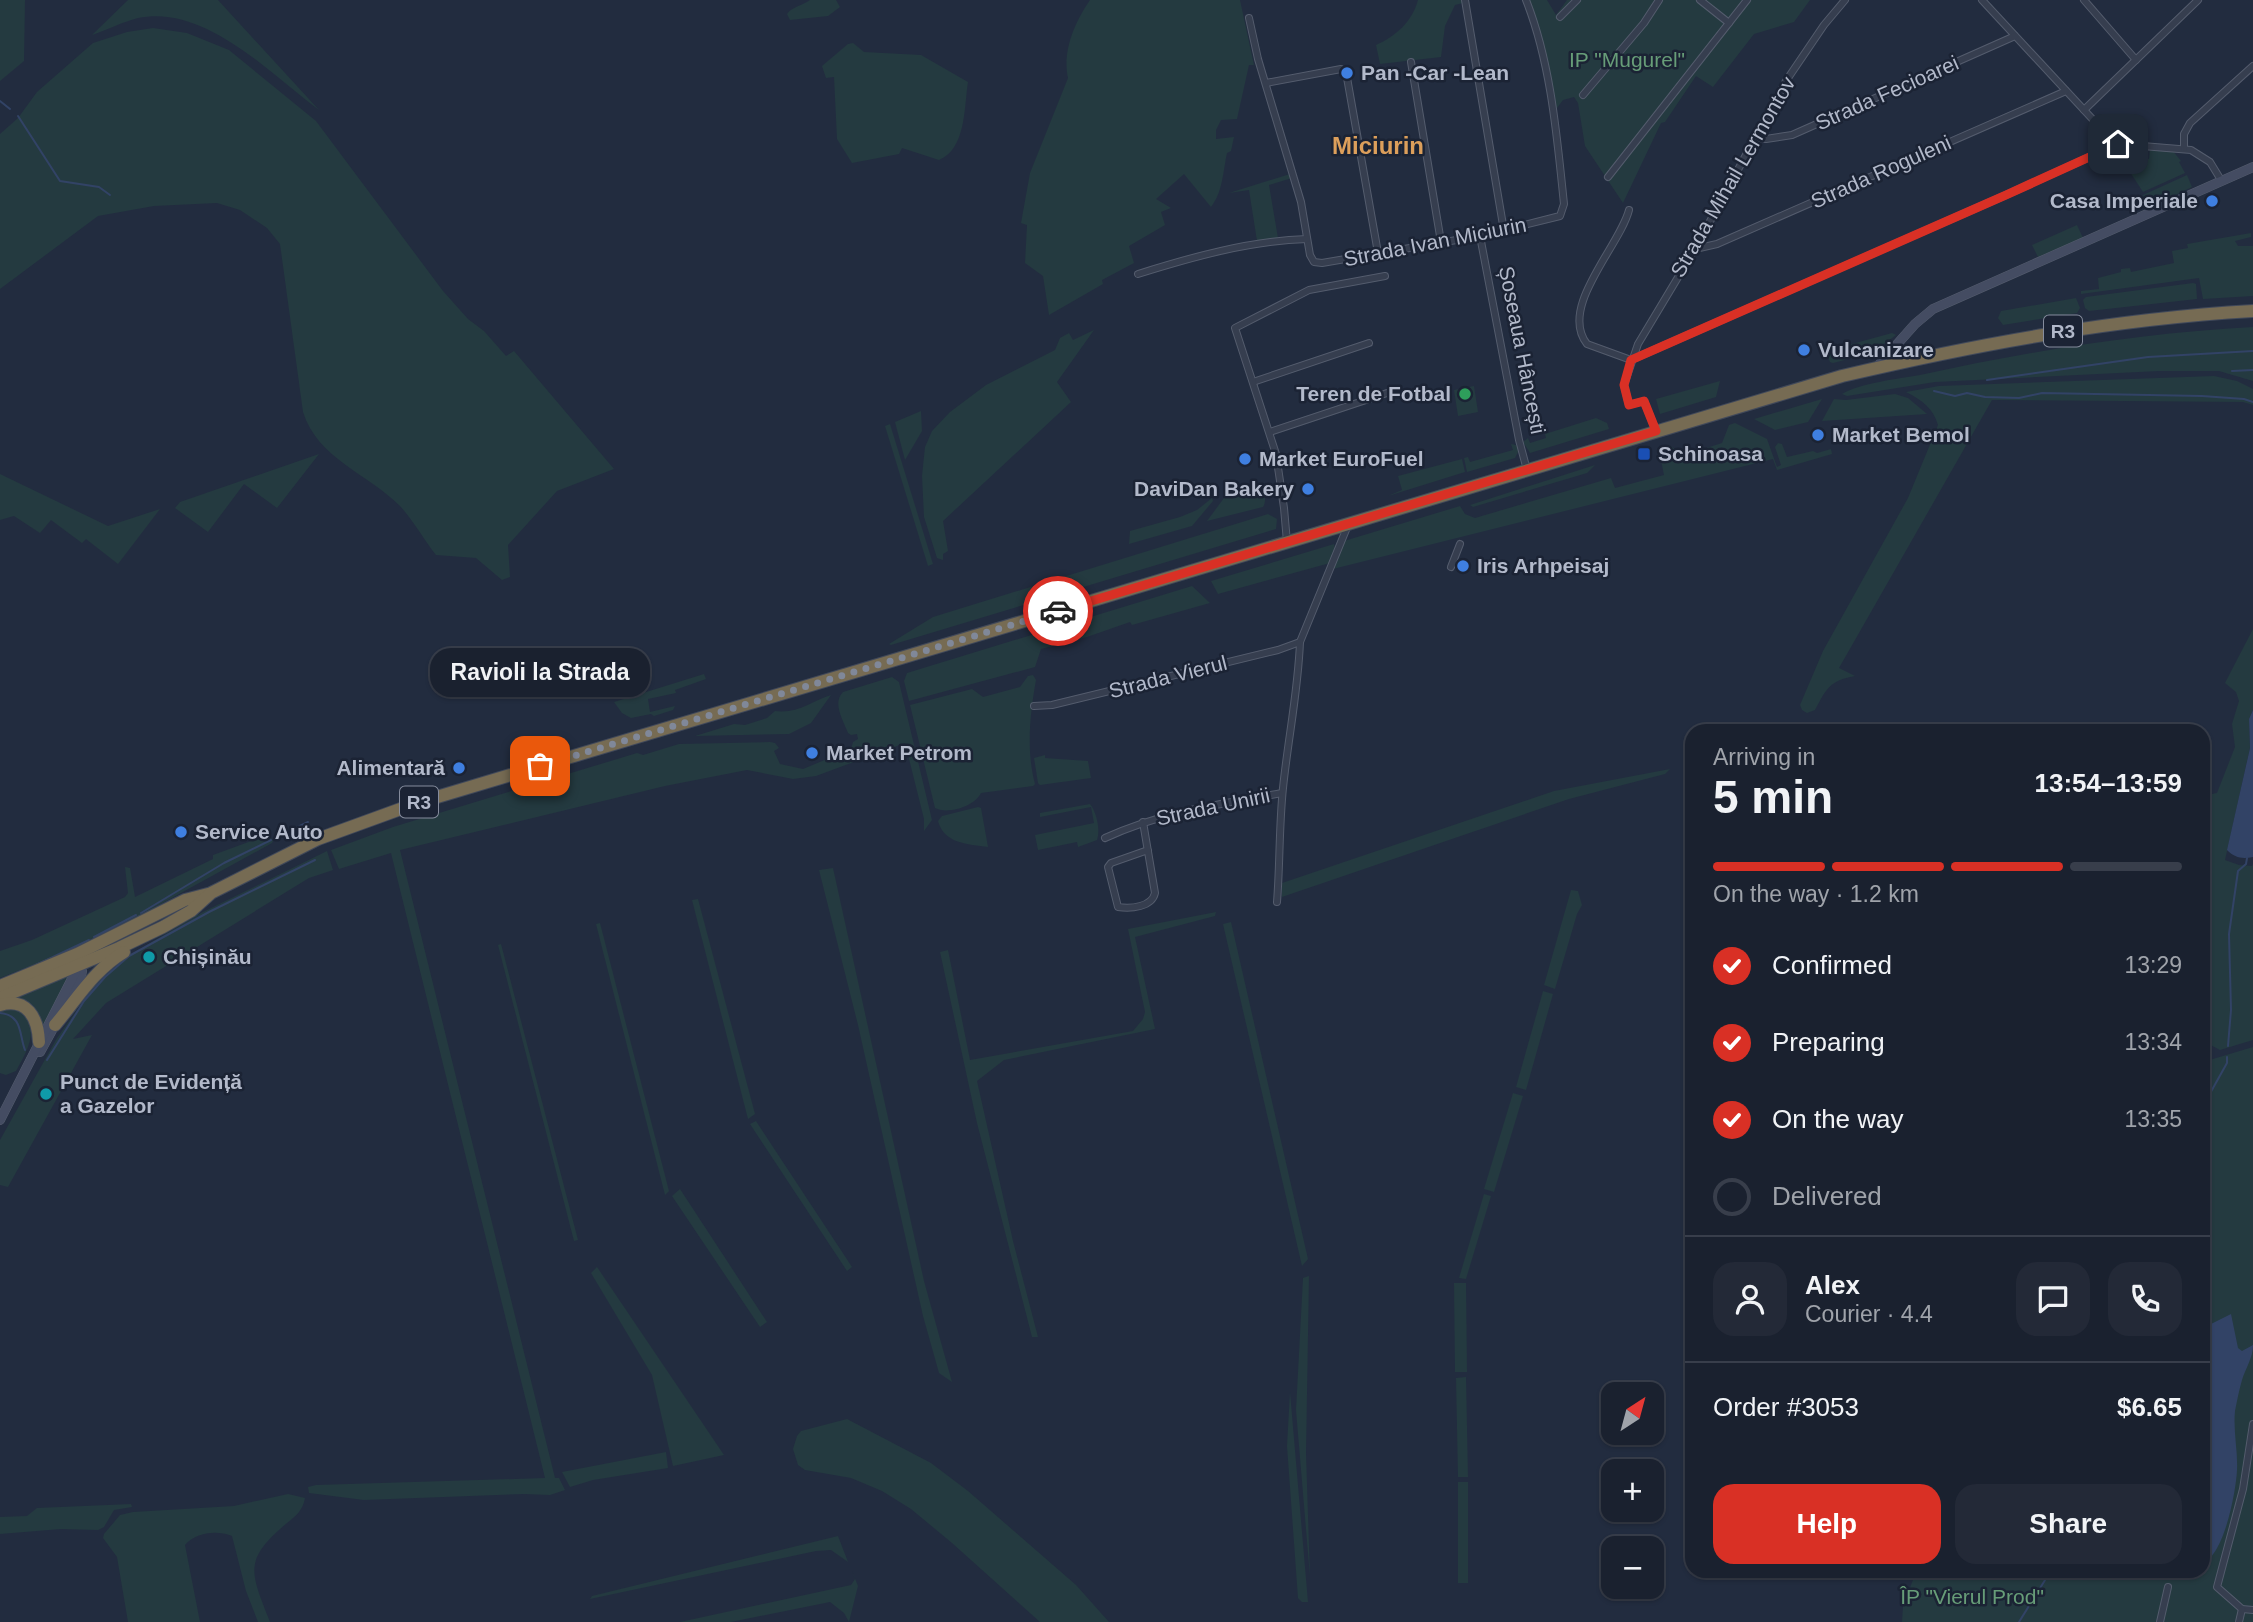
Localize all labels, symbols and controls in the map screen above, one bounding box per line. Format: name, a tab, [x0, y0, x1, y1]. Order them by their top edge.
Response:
park label: IP "Mugurel"	[1569, 48, 1685, 71]
street label: Strada Fecioarei	[1812, 51, 1962, 134]
place label: Pan -Car -Lean	[1361, 61, 1509, 84]
marker: Pan -Car -Lean	[1339, 65, 1355, 81]
street label: Strada Mihail Lermontov	[1666, 72, 1800, 281]
pin	[2088, 114, 2148, 174]
icon: home	[2099, 125, 2137, 163]
street label: Strada Roguleni	[1807, 130, 1954, 213]
district label: Miciurin	[1332, 132, 1424, 159]
place label: Casa Imperiale	[2050, 189, 2198, 212]
marker: Casa Imperiale	[2204, 193, 2220, 209]
street label: Strada Ivan Miciurin	[1342, 213, 1528, 271]
street label: Șoseaua Hâncești	[1495, 264, 1550, 436]
road number: R3	[2044, 316, 2082, 346]
place label: Vulcanizare	[1818, 338, 1934, 361]
marker: Vulcanizare	[1796, 342, 1812, 358]
place label: Teren de Fotbal	[1296, 382, 1451, 405]
marker: Teren de Fotbal	[1457, 386, 1473, 402]
place label: Market Bemol	[1832, 423, 1970, 446]
marker: Market Bemol	[1810, 427, 1826, 443]
place label: Schinoasa	[1658, 442, 1763, 465]
marker: Schinoasa	[1636, 446, 1652, 462]
place label: Market EuroFuel	[1259, 447, 1424, 470]
marker: Market EuroFuel	[1237, 451, 1253, 467]
place label: DaviDan Bakery	[1134, 477, 1294, 500]
marker: DaviDan Bakery	[1300, 481, 1316, 497]
place label: Iris Arhpeisaj	[1477, 554, 1609, 577]
marker: Iris Arhpeisaj	[1455, 558, 1471, 574]
courier	[1023, 576, 1093, 646]
icon: car	[1039, 592, 1077, 630]
callout: Ravioli la Strada	[430, 647, 650, 696]
street label: Strada Vierul	[1106, 651, 1229, 702]
text: Ravioli la Strada	[451, 659, 629, 685]
pin	[510, 736, 570, 796]
place label: Market Petrom	[826, 741, 972, 764]
text: Arriving in	[1713, 744, 1815, 770]
marker: Market Petrom	[804, 745, 820, 761]
icon: bag	[521, 747, 559, 785]
place label: Alimentară	[336, 756, 445, 779]
marker: Alimentară	[451, 760, 467, 776]
text: 13:54–13:59	[2035, 768, 2182, 798]
text: 5 min	[1713, 771, 1833, 823]
street label: Strada Unirii	[1154, 783, 1272, 830]
road number: R3	[400, 786, 438, 818]
place label: Service Auto	[195, 820, 323, 843]
marker: Service Auto	[173, 824, 189, 840]
text: On the way · 1.2 km	[1713, 881, 1919, 907]
place label: Chișinău	[163, 945, 252, 968]
icon: check	[1713, 947, 1751, 985]
marker: Chișinău	[141, 949, 157, 965]
text: Confirmed	[1772, 950, 1892, 980]
text: 13:29	[2124, 952, 2182, 978]
icon: check	[1713, 1024, 1751, 1062]
text: Preparing	[1772, 1027, 1885, 1057]
text: 13:34	[2124, 1029, 2182, 1055]
place label: Punct de Evidență a Gazelor	[60, 1070, 242, 1117]
marker: Punct de Evidență a Gazelor	[38, 1086, 54, 1102]
icon: check	[1713, 1101, 1751, 1139]
text: On the way	[1772, 1104, 1904, 1134]
text: 13:35	[2124, 1106, 2182, 1132]
text: Delivered	[1772, 1181, 1882, 1211]
button: person	[1713, 1262, 1787, 1336]
button: chat	[2016, 1262, 2090, 1336]
button: phone	[2108, 1262, 2182, 1336]
text: Alex	[1805, 1270, 1860, 1300]
text: Courier · 4.4	[1805, 1301, 1933, 1327]
north arrow	[1601, 1382, 1664, 1446]
map controls	[1601, 1382, 1664, 1599]
text: Order #3053	[1713, 1392, 1859, 1422]
text: $6.65	[2117, 1392, 2182, 1422]
button: +	[1601, 1459, 1664, 1522]
button: Help	[1713, 1484, 1941, 1564]
button: Share	[1955, 1484, 2182, 1564]
button: −	[1601, 1536, 1664, 1599]
park label: ÎP "Vierul Prod"	[1899, 1585, 2044, 1608]

